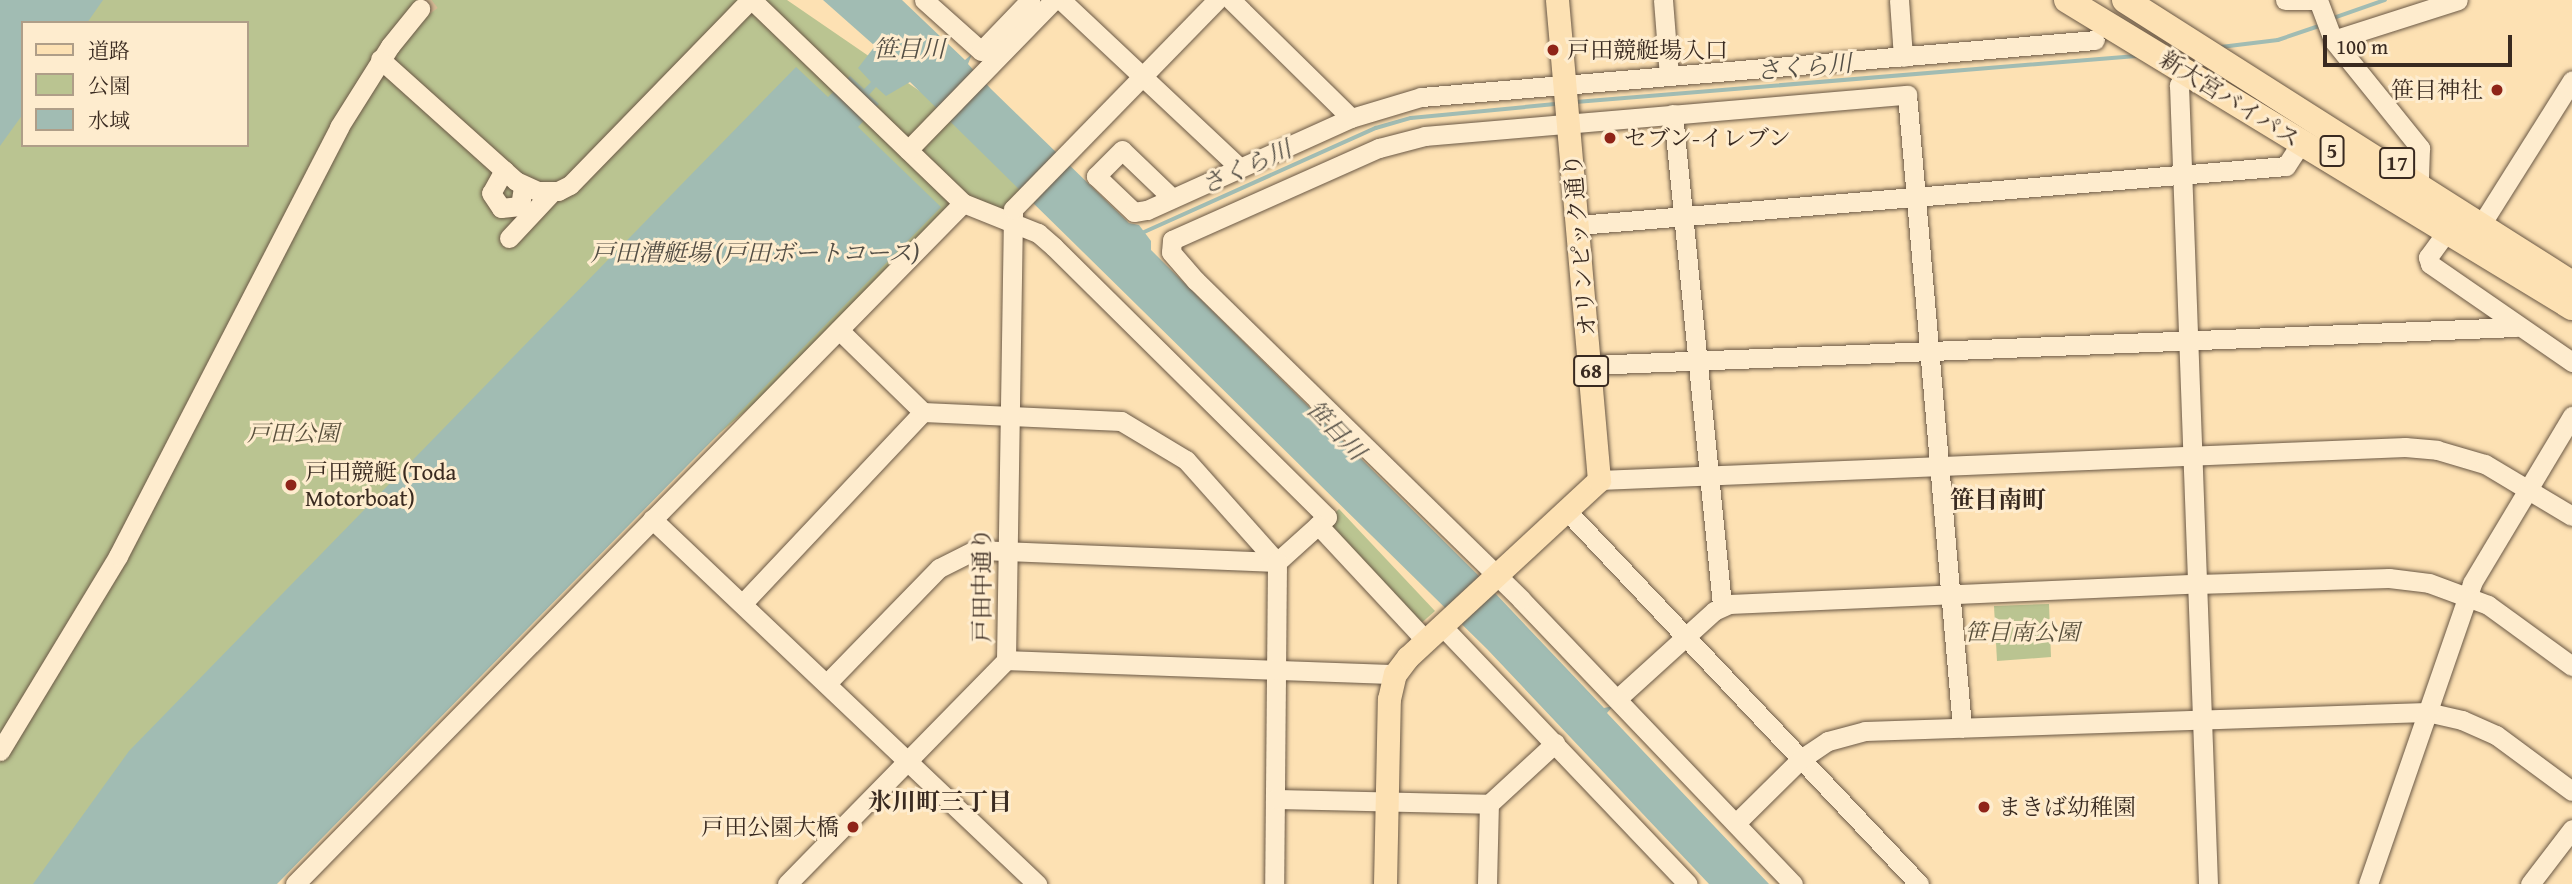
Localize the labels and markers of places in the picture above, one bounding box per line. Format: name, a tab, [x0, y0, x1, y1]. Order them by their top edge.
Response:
place label: 戸田競艇場入口	[1567, 36, 1728, 64]
marker: 戸田競艇場入口	[1545, 42, 1561, 58]
place label: 笹目神社	[2391, 76, 2483, 104]
marker: 笹目神社	[2489, 82, 2505, 98]
place label: セブン-イレブン	[1624, 124, 1793, 152]
marker: セブン-イレブン	[1602, 130, 1618, 146]
place label: 戸田競艇 (Toda Motorboat)	[305, 458, 456, 512]
marker: 戸田競艇 (Toda Motorboat)	[283, 477, 299, 493]
place label: まきば幼稚園	[1998, 793, 2136, 821]
marker: まきば幼稚園	[1976, 799, 1992, 815]
place label: 戸田公園大橋	[701, 813, 839, 841]
marker: 戸田公園大橋	[845, 819, 861, 835]

